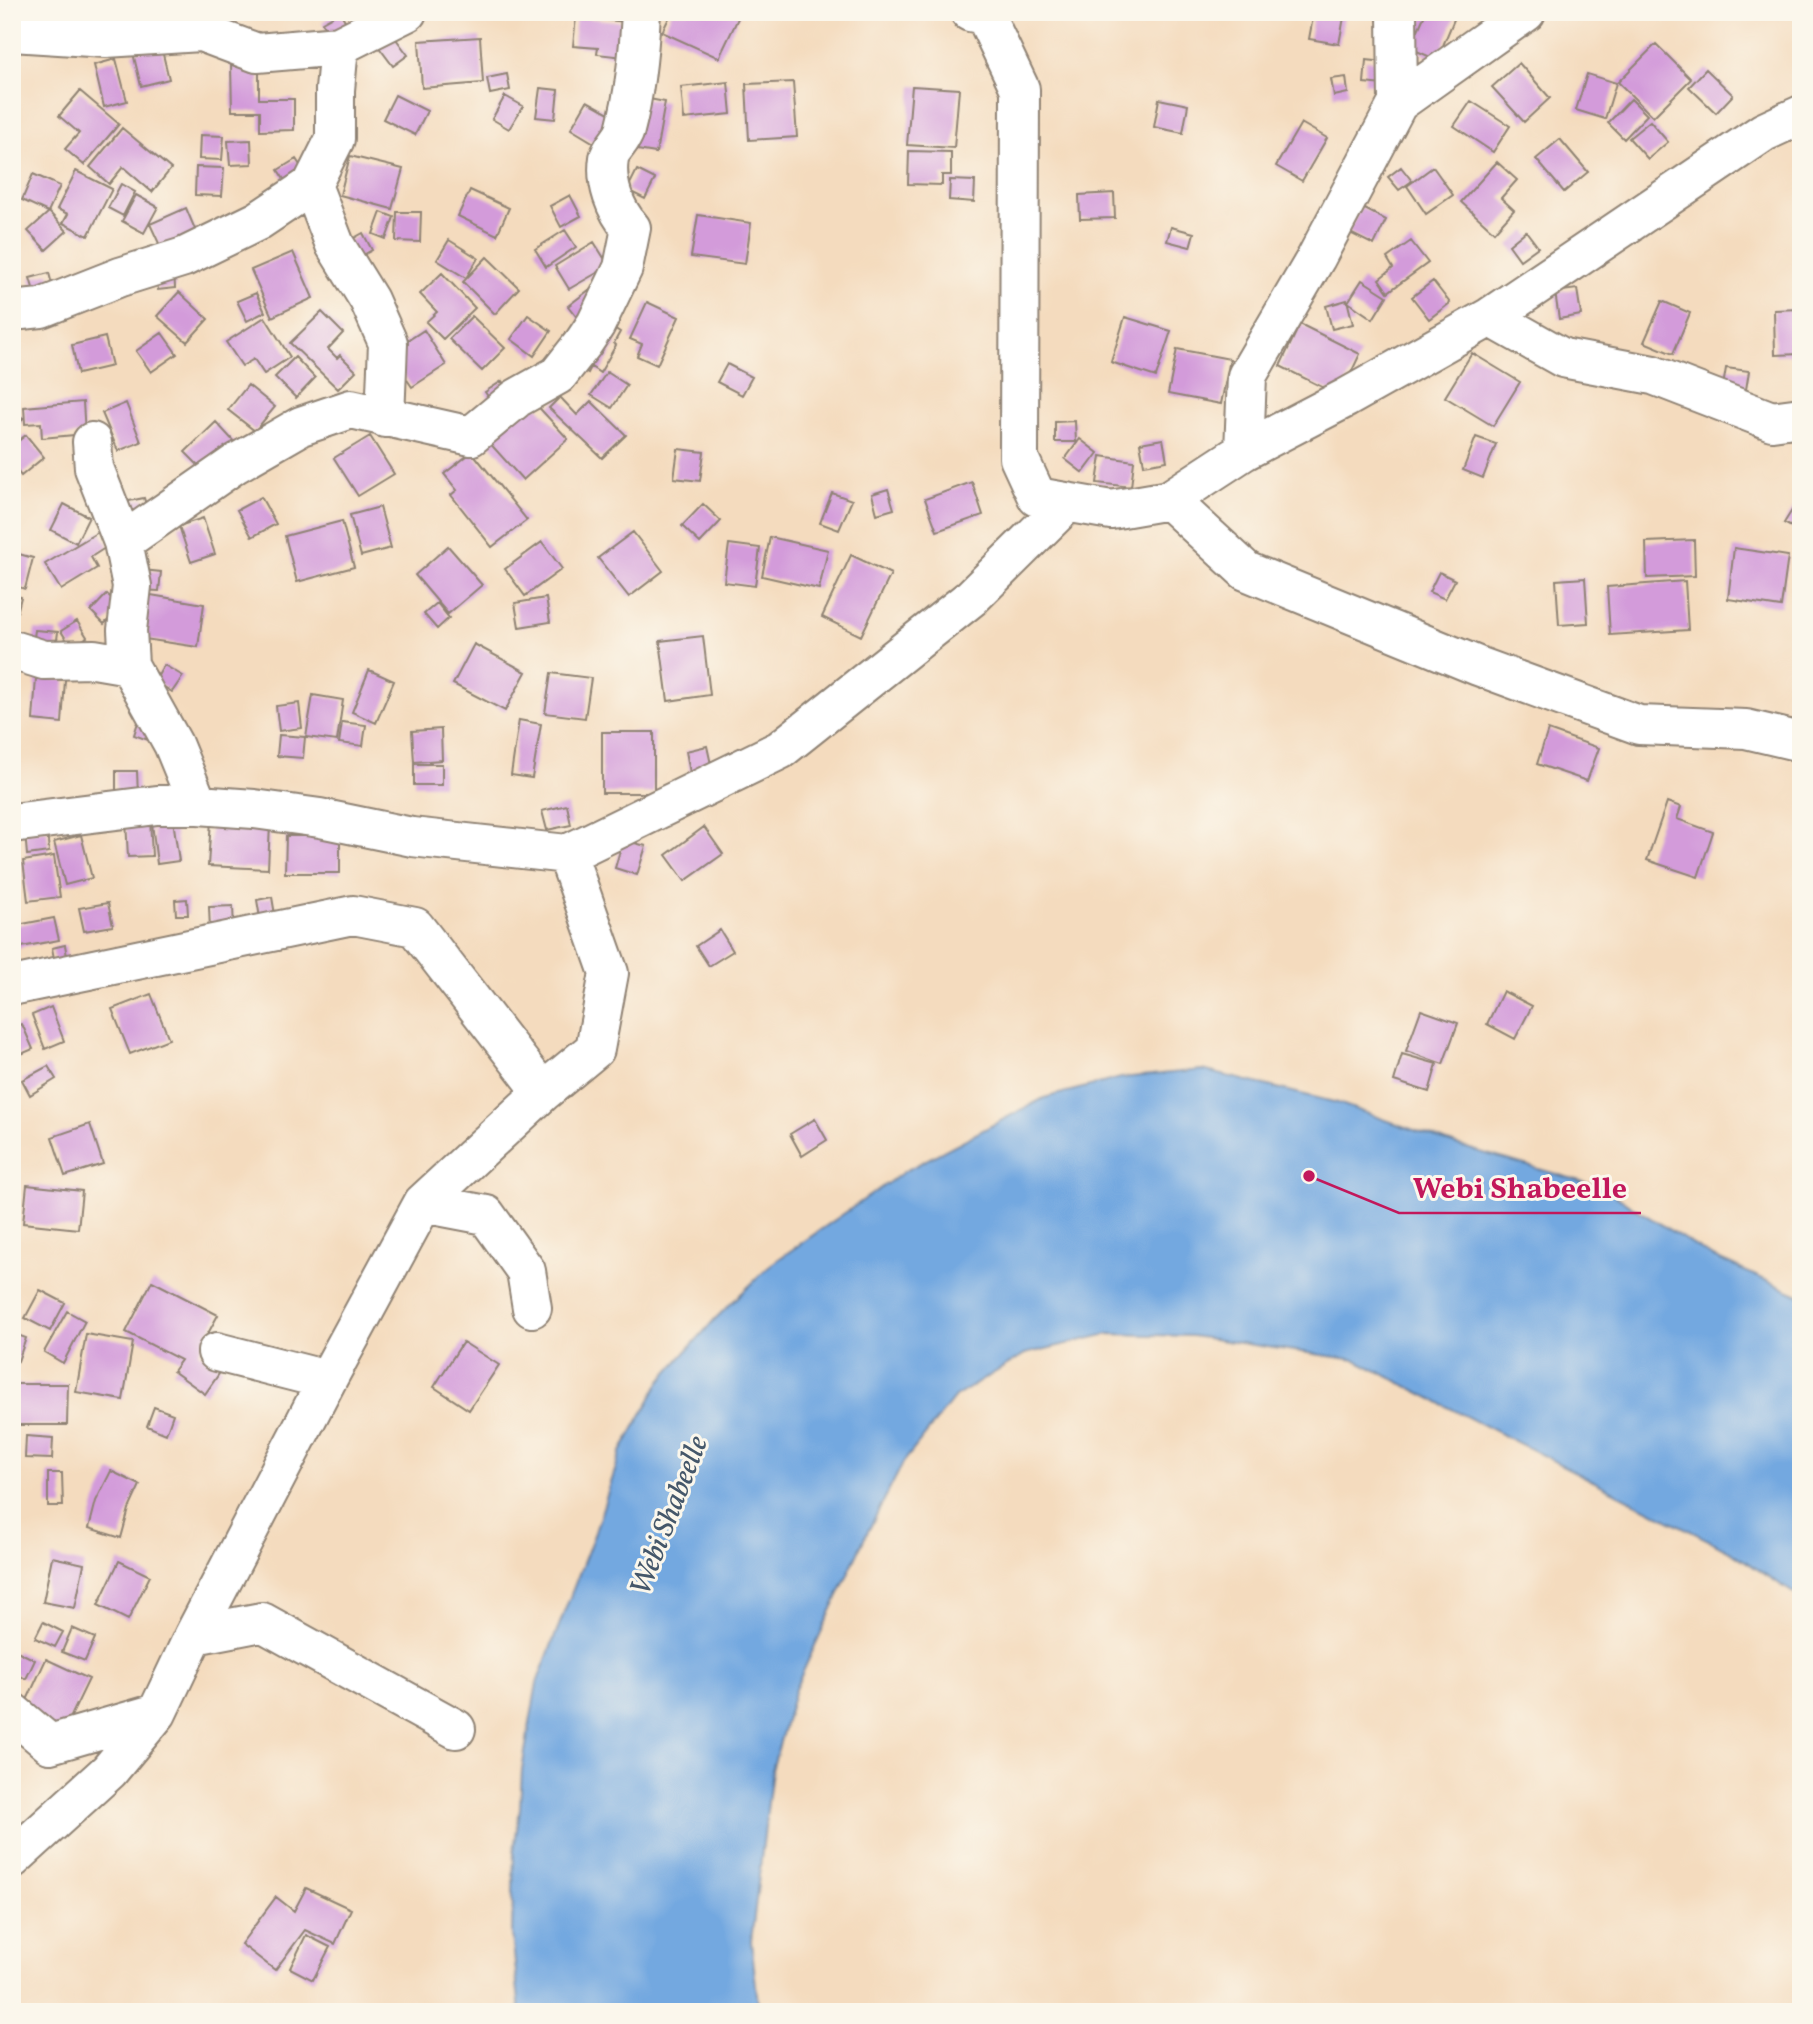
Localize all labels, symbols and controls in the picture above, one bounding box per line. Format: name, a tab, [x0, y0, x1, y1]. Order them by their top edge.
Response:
callout: Webi Shabeelle	[1399, 1162, 1641, 1213]
text: Webi Shabeelle	[1413, 1169, 1627, 1211]
water label: Webi Shabeelle	[620, 1430, 720, 1602]

